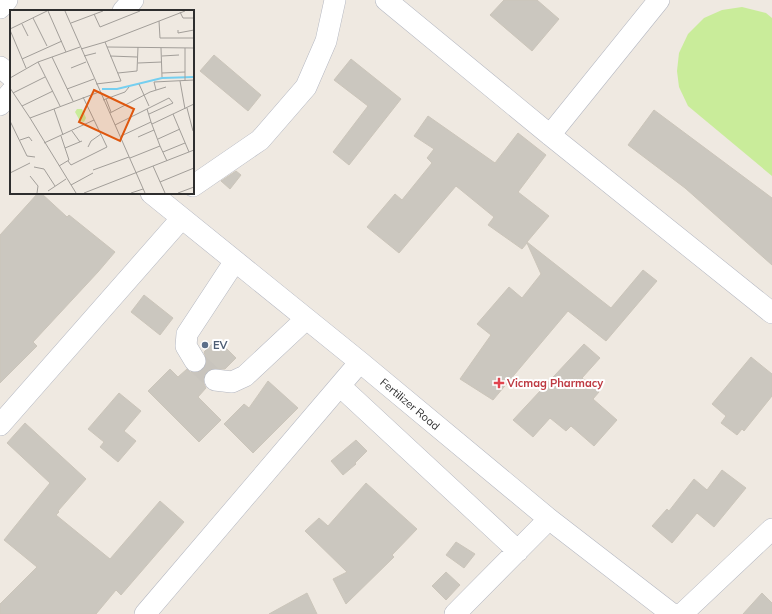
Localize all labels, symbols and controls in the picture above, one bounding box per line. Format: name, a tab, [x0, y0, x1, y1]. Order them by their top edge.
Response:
inset map	[10, 10, 194, 194]
place label: EV	[213, 338, 229, 352]
marker: EV	[200, 340, 210, 350]
street label: Fertilizer Road	[377, 375, 443, 433]
place label: Vicmag Pharmacy	[506, 376, 603, 390]
marker: Vicmag Pharmacy	[494, 378, 504, 388]

